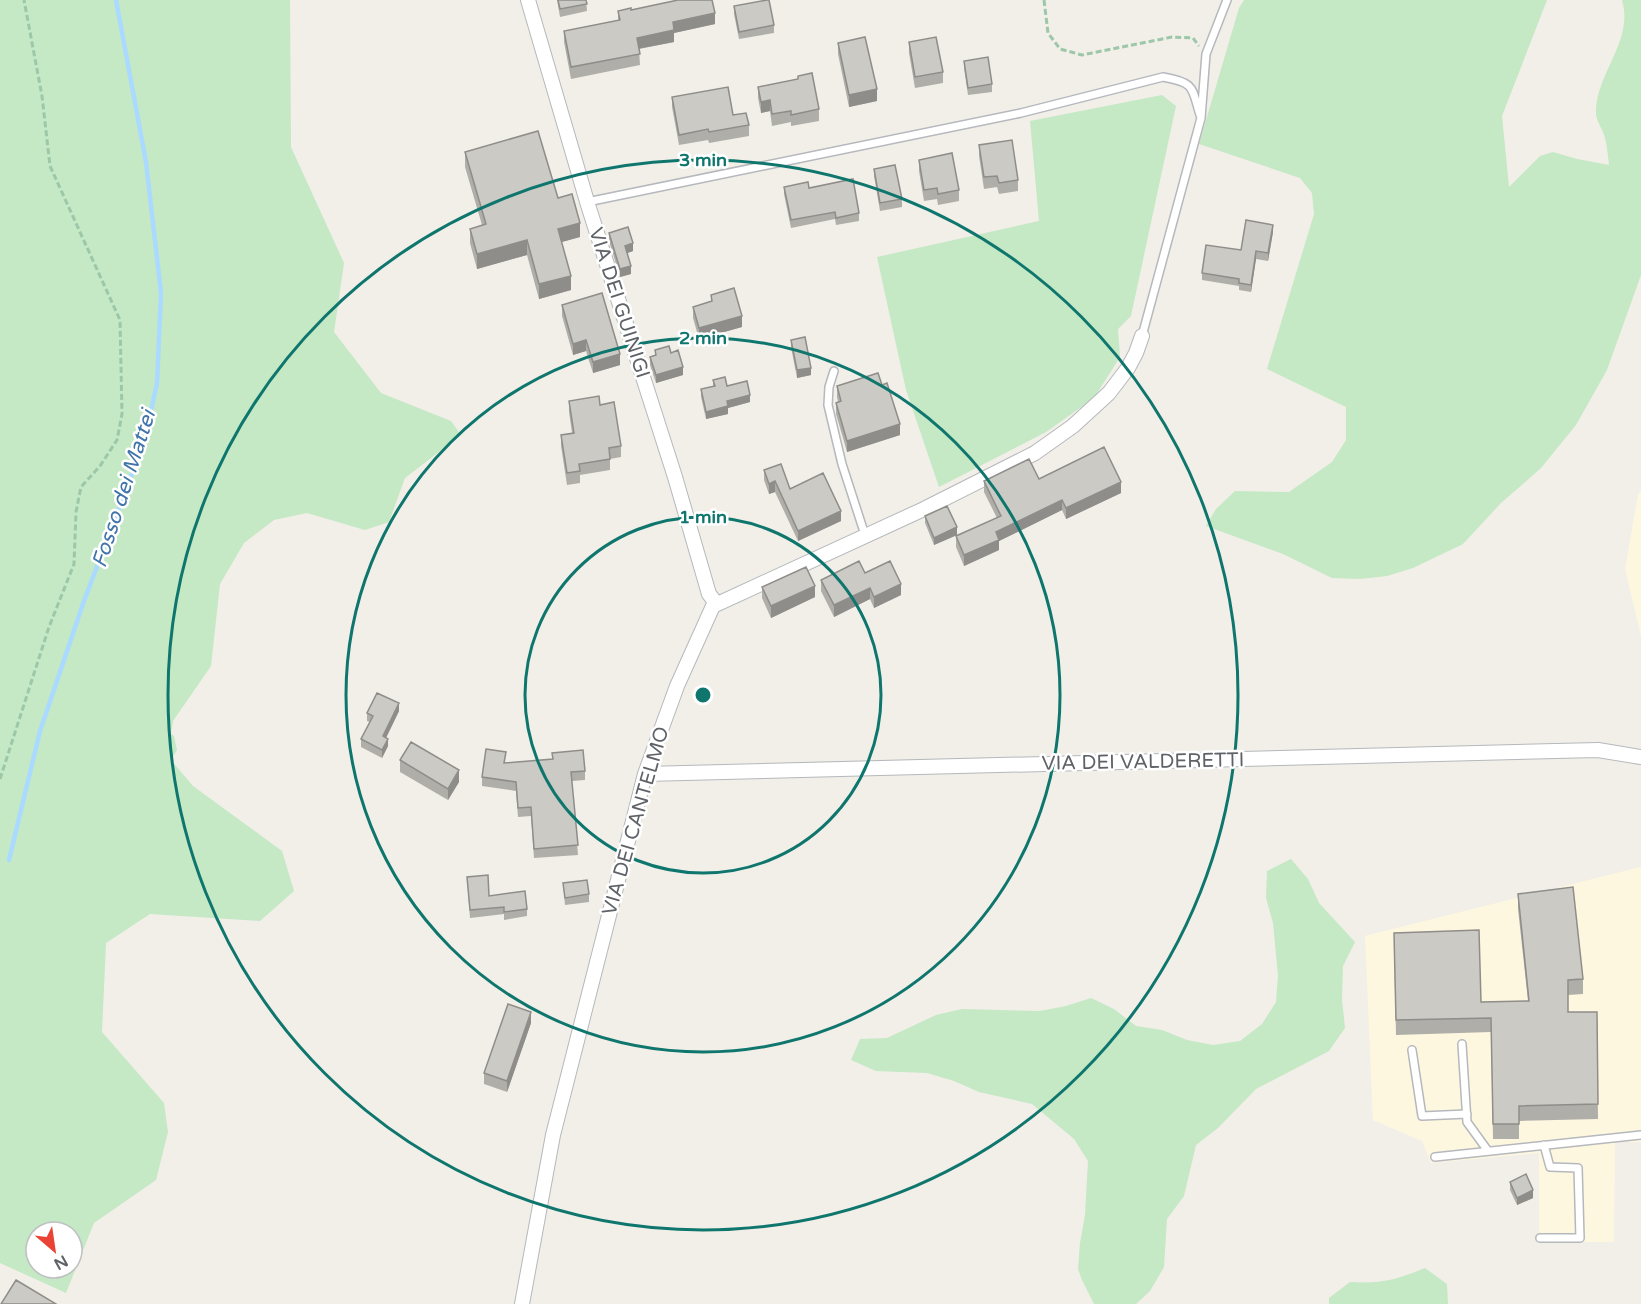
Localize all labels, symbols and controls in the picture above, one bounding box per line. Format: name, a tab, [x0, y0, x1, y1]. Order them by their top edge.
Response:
text: 3 min	[679, 149, 727, 171]
street label: VIA DEI GUINIGI	[583, 225, 655, 381]
text: 2 min	[679, 327, 727, 349]
water label: Fosso dei Mattei	[87, 405, 162, 571]
text: 1 min	[679, 506, 727, 528]
centre of rings	[693, 685, 713, 705]
street label: VIA DEI CANTELMO	[598, 724, 674, 918]
street label: VIA DEI VALDERETTI	[1041, 748, 1245, 776]
north arrow	[24, 1220, 84, 1280]
text: N	[50, 1250, 71, 1274]

